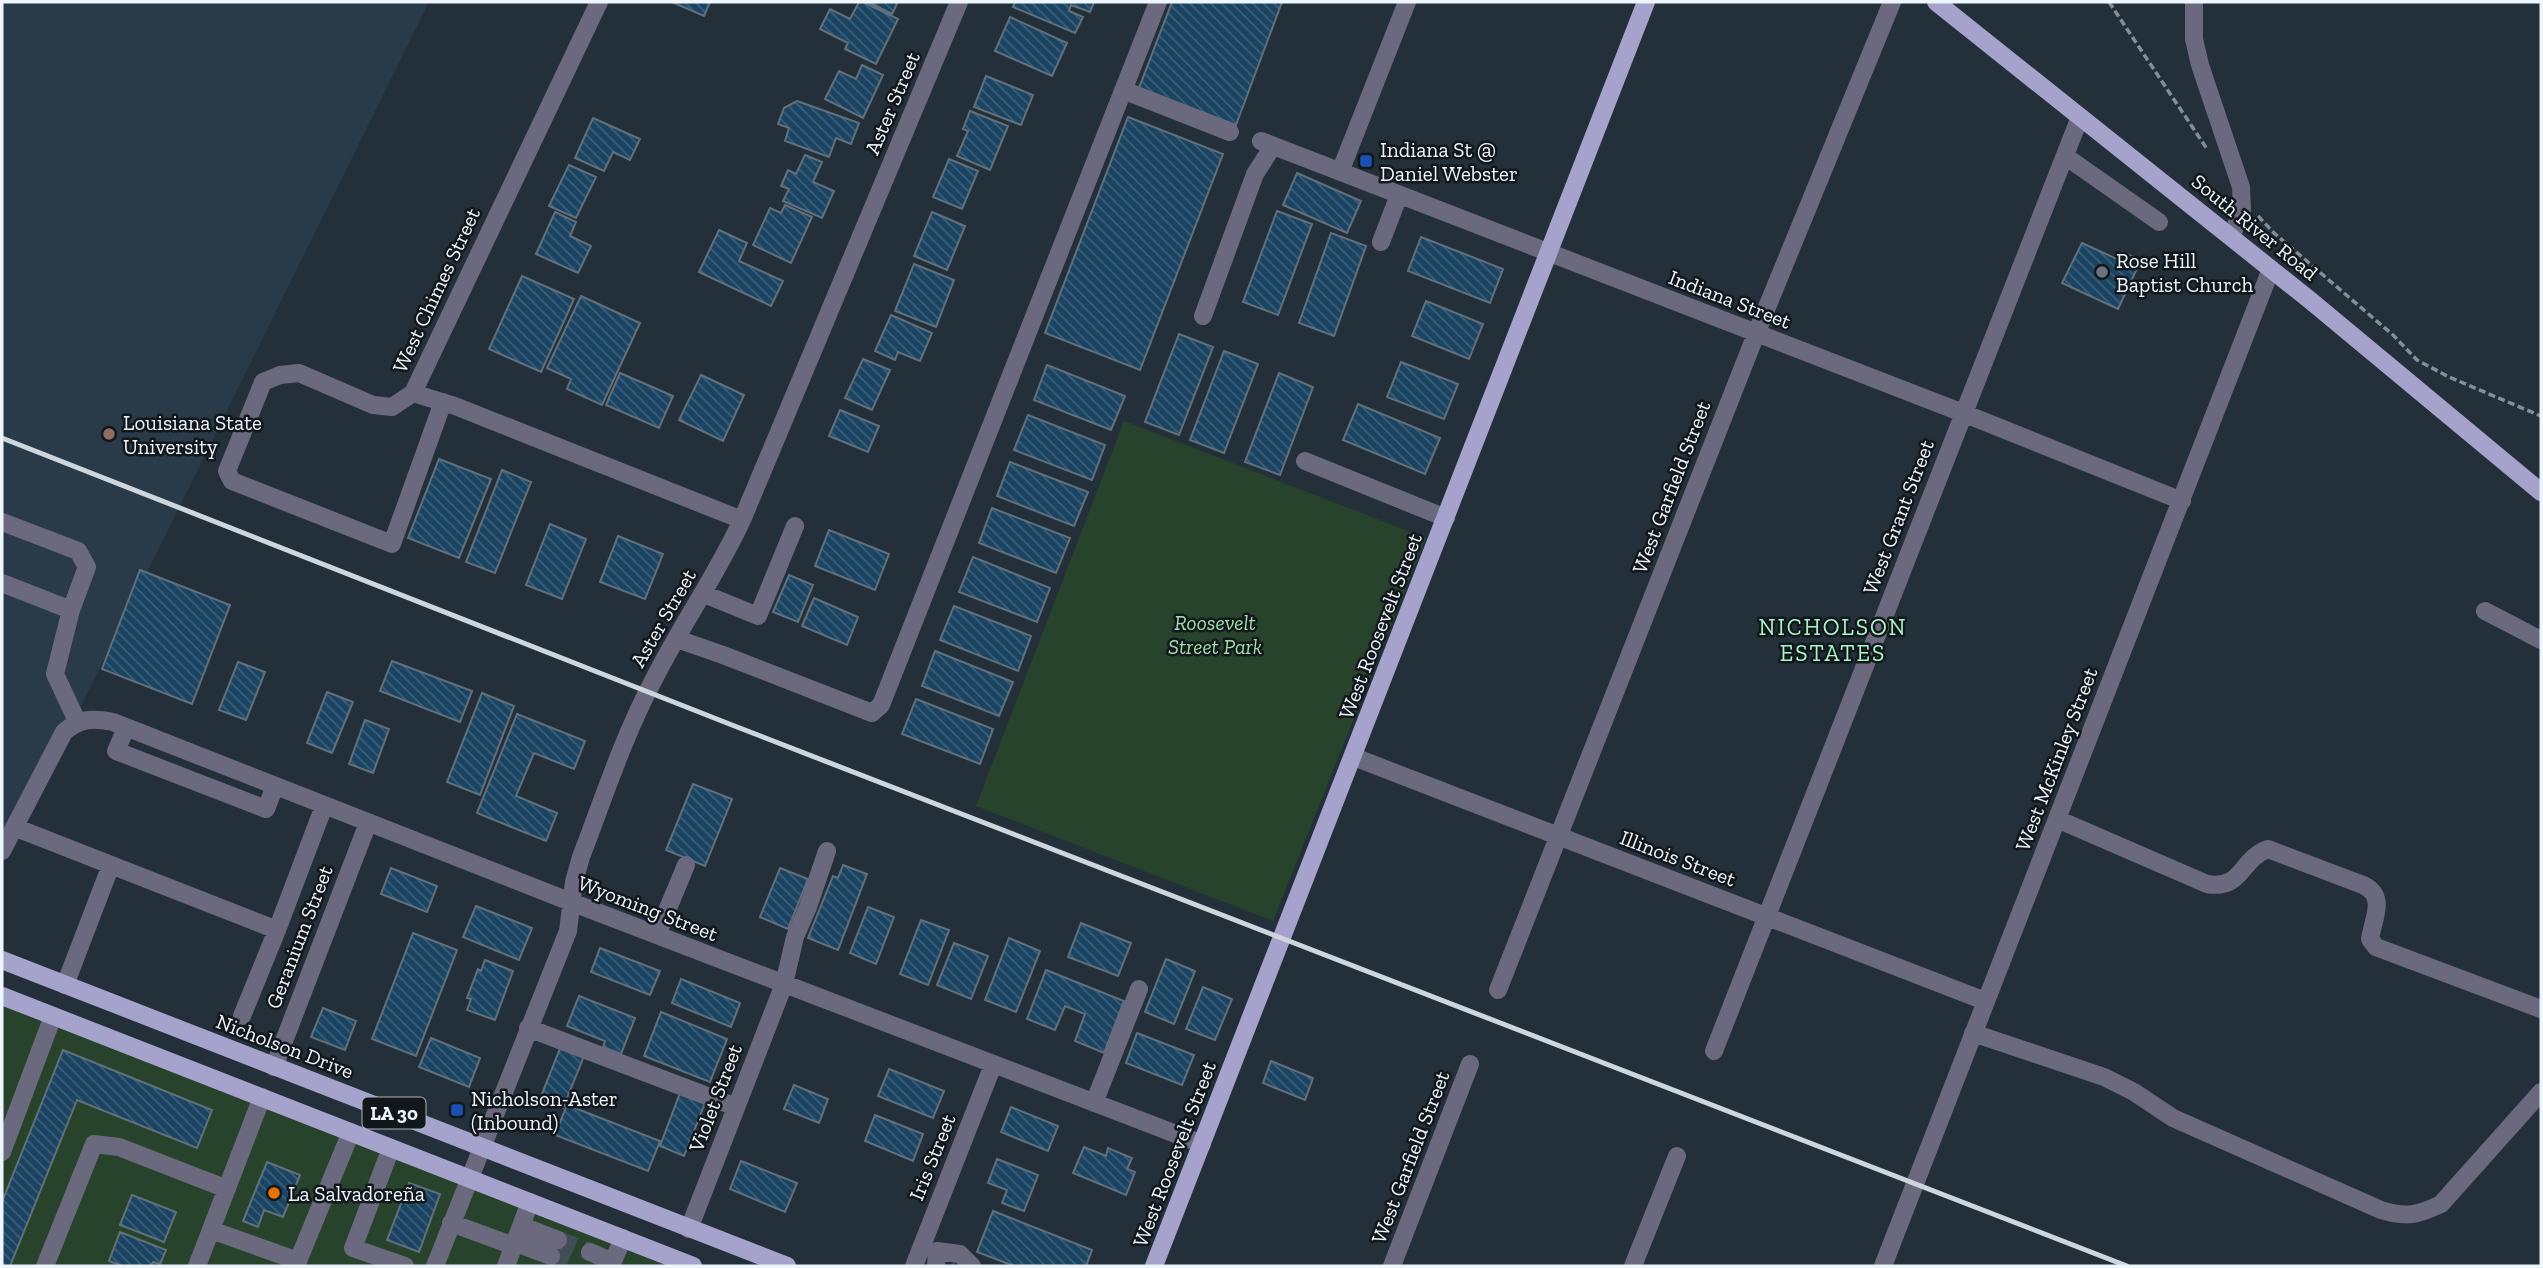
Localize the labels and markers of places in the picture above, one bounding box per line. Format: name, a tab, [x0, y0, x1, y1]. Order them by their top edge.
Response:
place label: Indiana St @ Daniel Webster	[1380, 137, 1518, 186]
marker: Indiana St @ Daniel Webster	[1358, 153, 1374, 169]
place label: Rose Hill Baptist Church	[2116, 248, 2253, 297]
marker: Rose Hill Baptist Church	[2094, 264, 2110, 280]
place label: Louisiana State University	[123, 410, 262, 459]
marker: Louisiana State University	[101, 426, 117, 442]
place label: Nicholson-Aster (Inbound)	[471, 1086, 618, 1135]
marker: Nicholson-Aster (Inbound)	[449, 1102, 465, 1118]
place label: La Salvadoreña	[288, 1181, 425, 1206]
marker: La Salvadoreña	[266, 1185, 282, 1201]

